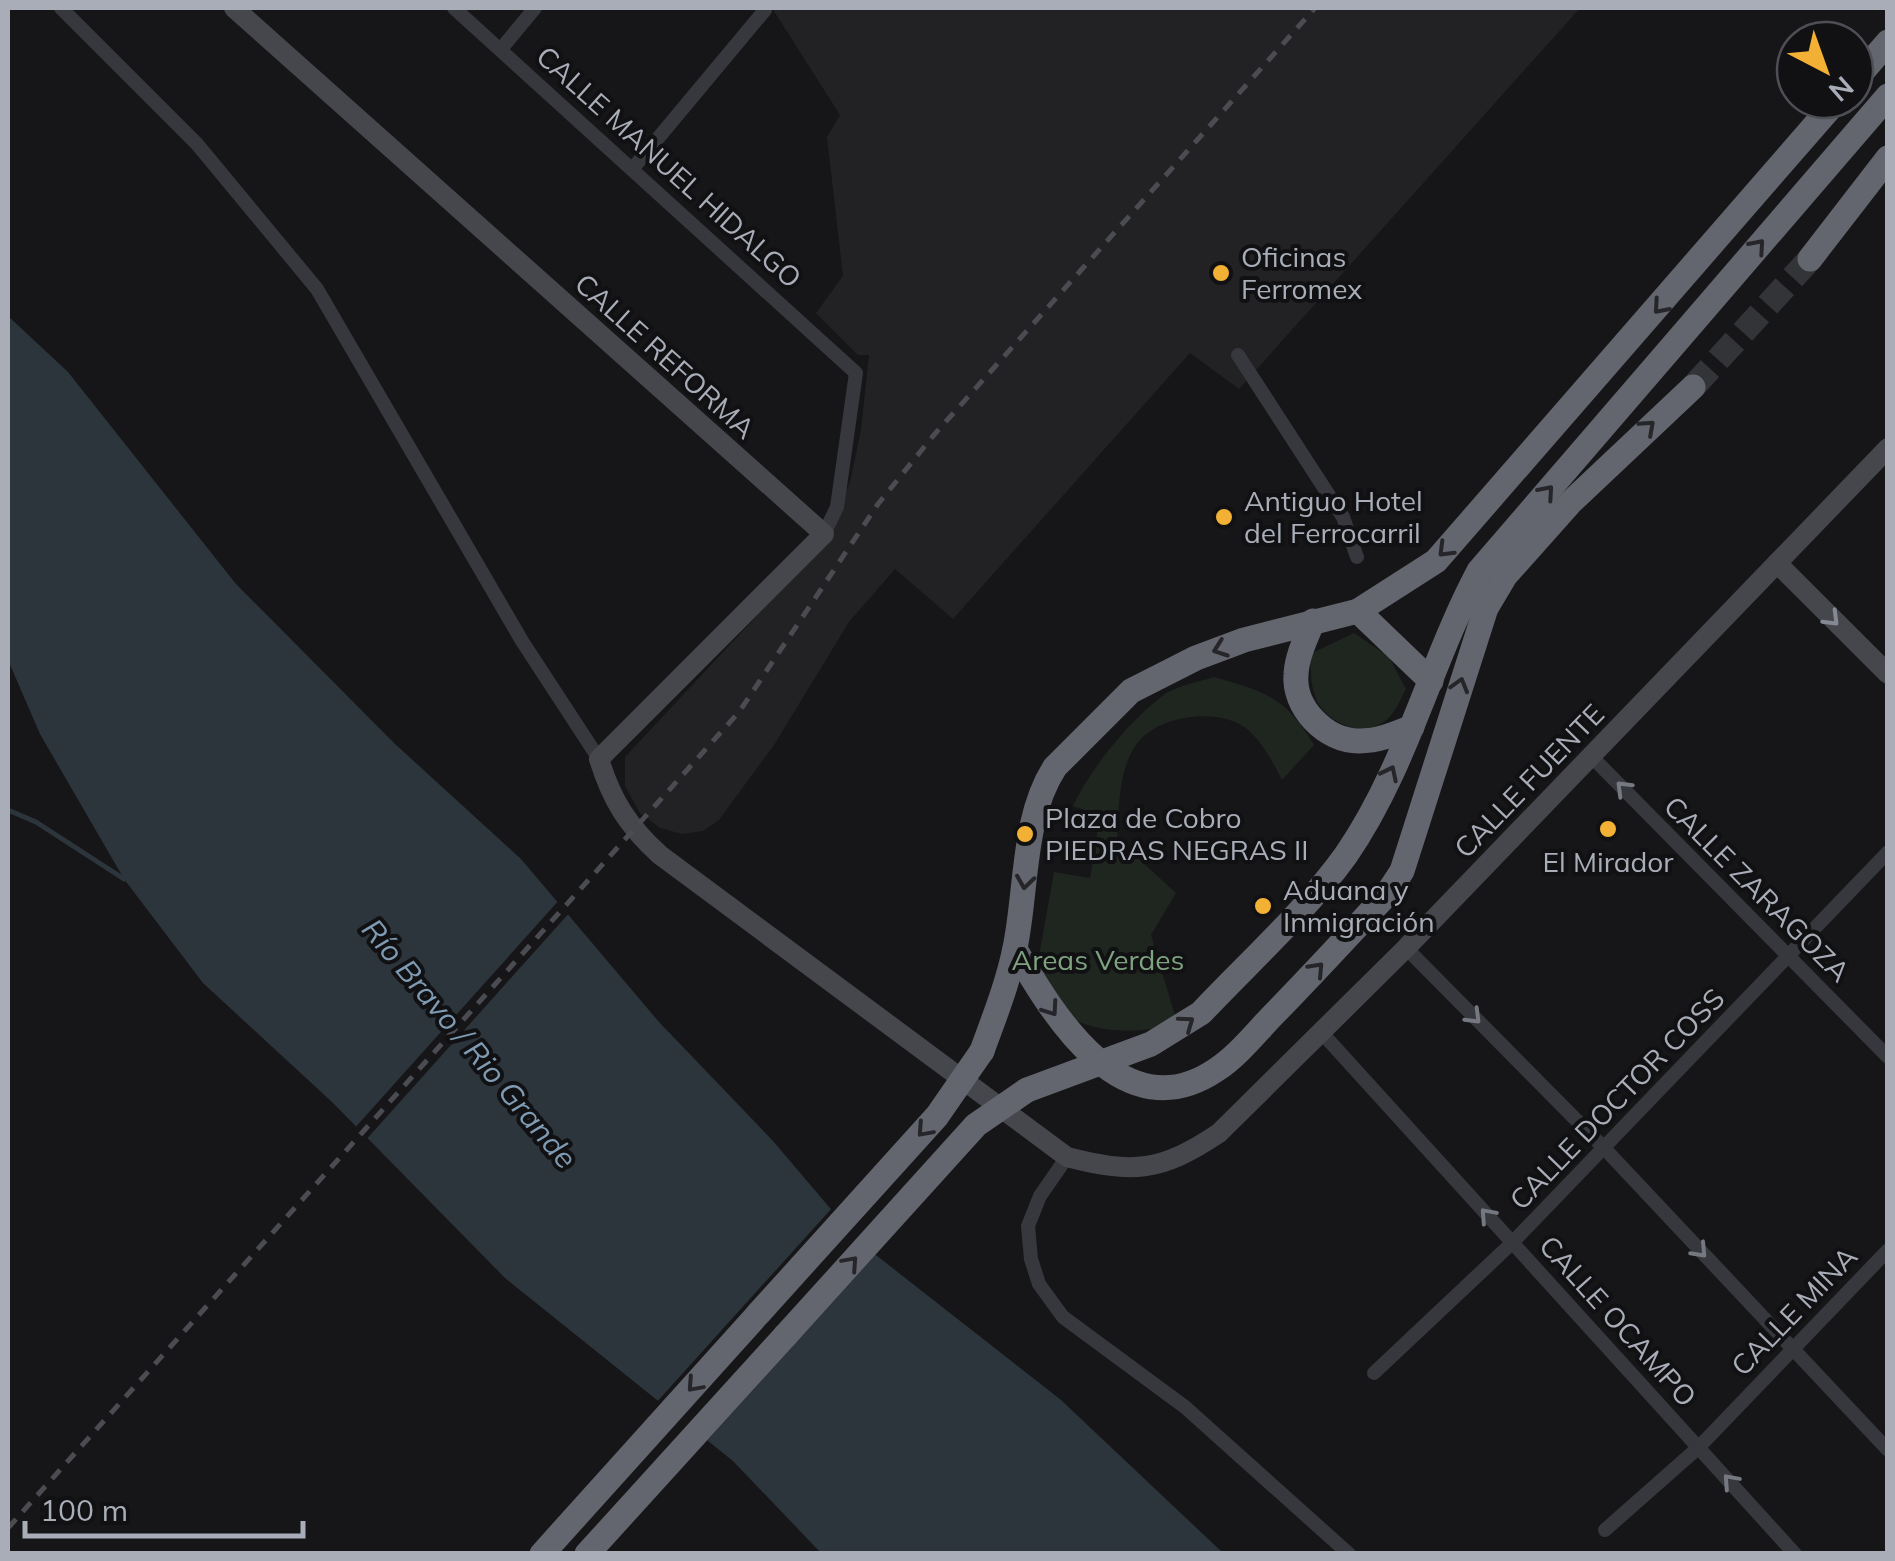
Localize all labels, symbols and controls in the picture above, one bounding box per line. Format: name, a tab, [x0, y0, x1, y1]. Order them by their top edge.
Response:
north arrow	[1775, 20, 1875, 120]
street label: CALLE MANUEL HIDALGO	[530, 38, 809, 295]
text: N	[1822, 69, 1861, 109]
place label: Oficinas Ferromex	[1241, 239, 1362, 306]
one-way arrow	[1747, 239, 1765, 257]
marker: Oficinas Ferromex	[1210, 262, 1232, 284]
street label: CALLE REFORMA	[568, 266, 763, 446]
one-way arrow	[1654, 296, 1672, 314]
one-way arrow	[1636, 421, 1655, 439]
place label: Antiguo Hotel del Ferrocarril	[1244, 483, 1423, 550]
one-way arrow	[1535, 485, 1553, 504]
marker: Antiguo Hotel del Ferrocarril	[1213, 506, 1235, 528]
one-way arrow	[1439, 539, 1457, 557]
one-way arrow	[1821, 607, 1839, 625]
one-way arrow	[1212, 637, 1229, 658]
one-way arrow	[1448, 677, 1469, 694]
street label: CALLE FUENTE	[1446, 696, 1611, 865]
one-way arrow	[1378, 765, 1398, 783]
one-way arrow	[1616, 781, 1634, 799]
street label: CALLE ZARAGOZA	[1657, 788, 1858, 989]
place label: Plaza de Cobro PIEDRAS NEGRAS II	[1045, 800, 1309, 867]
marker: El Mirador	[1597, 818, 1619, 840]
marker: Plaza de Cobro PIEDRAS NEGRAS II	[1014, 823, 1036, 845]
place label: El Mirador	[1543, 844, 1674, 879]
place label: Aduana y Inmigración	[1283, 872, 1435, 939]
one-way arrow	[1015, 873, 1036, 890]
marker: Aduana y Inmigración	[1252, 895, 1274, 917]
water label: Río Bravo / Rio Grande	[354, 911, 585, 1176]
park label: Areas Verdes	[1012, 942, 1184, 977]
one-way arrow	[1305, 962, 1323, 981]
street label: CALLE DOCTOR COSS	[1502, 981, 1731, 1217]
one-way arrow	[1039, 998, 1057, 1016]
one-way arrow	[1463, 1005, 1481, 1023]
one-way arrow	[1176, 1018, 1194, 1035]
one-way arrow	[918, 1118, 936, 1137]
one-way arrow	[1481, 1208, 1499, 1227]
street label: CALLE OCAMPO	[1532, 1228, 1704, 1413]
street label: CALLE MINA	[1723, 1238, 1864, 1383]
one-way arrow	[1688, 1239, 1706, 1258]
one-way arrow	[839, 1256, 857, 1275]
one-way arrow	[688, 1373, 706, 1392]
one-way arrow	[1724, 1474, 1742, 1493]
scale bar	[25, 1476, 302, 1538]
text: 100 m	[40, 1491, 128, 1529]

